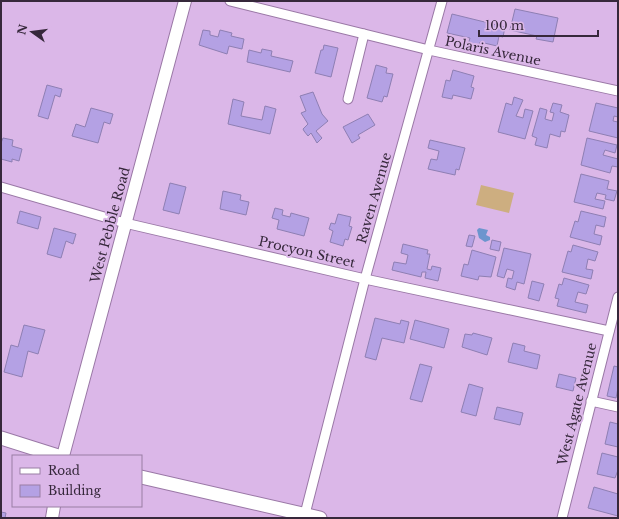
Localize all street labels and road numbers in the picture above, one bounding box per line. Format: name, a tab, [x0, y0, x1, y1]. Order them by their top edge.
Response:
street label: Polaris Avenue	[443, 33, 543, 69]
street label: Raven Avenue	[353, 151, 395, 245]
street label: West Pebble Road	[86, 165, 134, 286]
street label: Procyon Street	[257, 233, 357, 271]
street label: West Agate Avenue	[553, 341, 600, 468]

